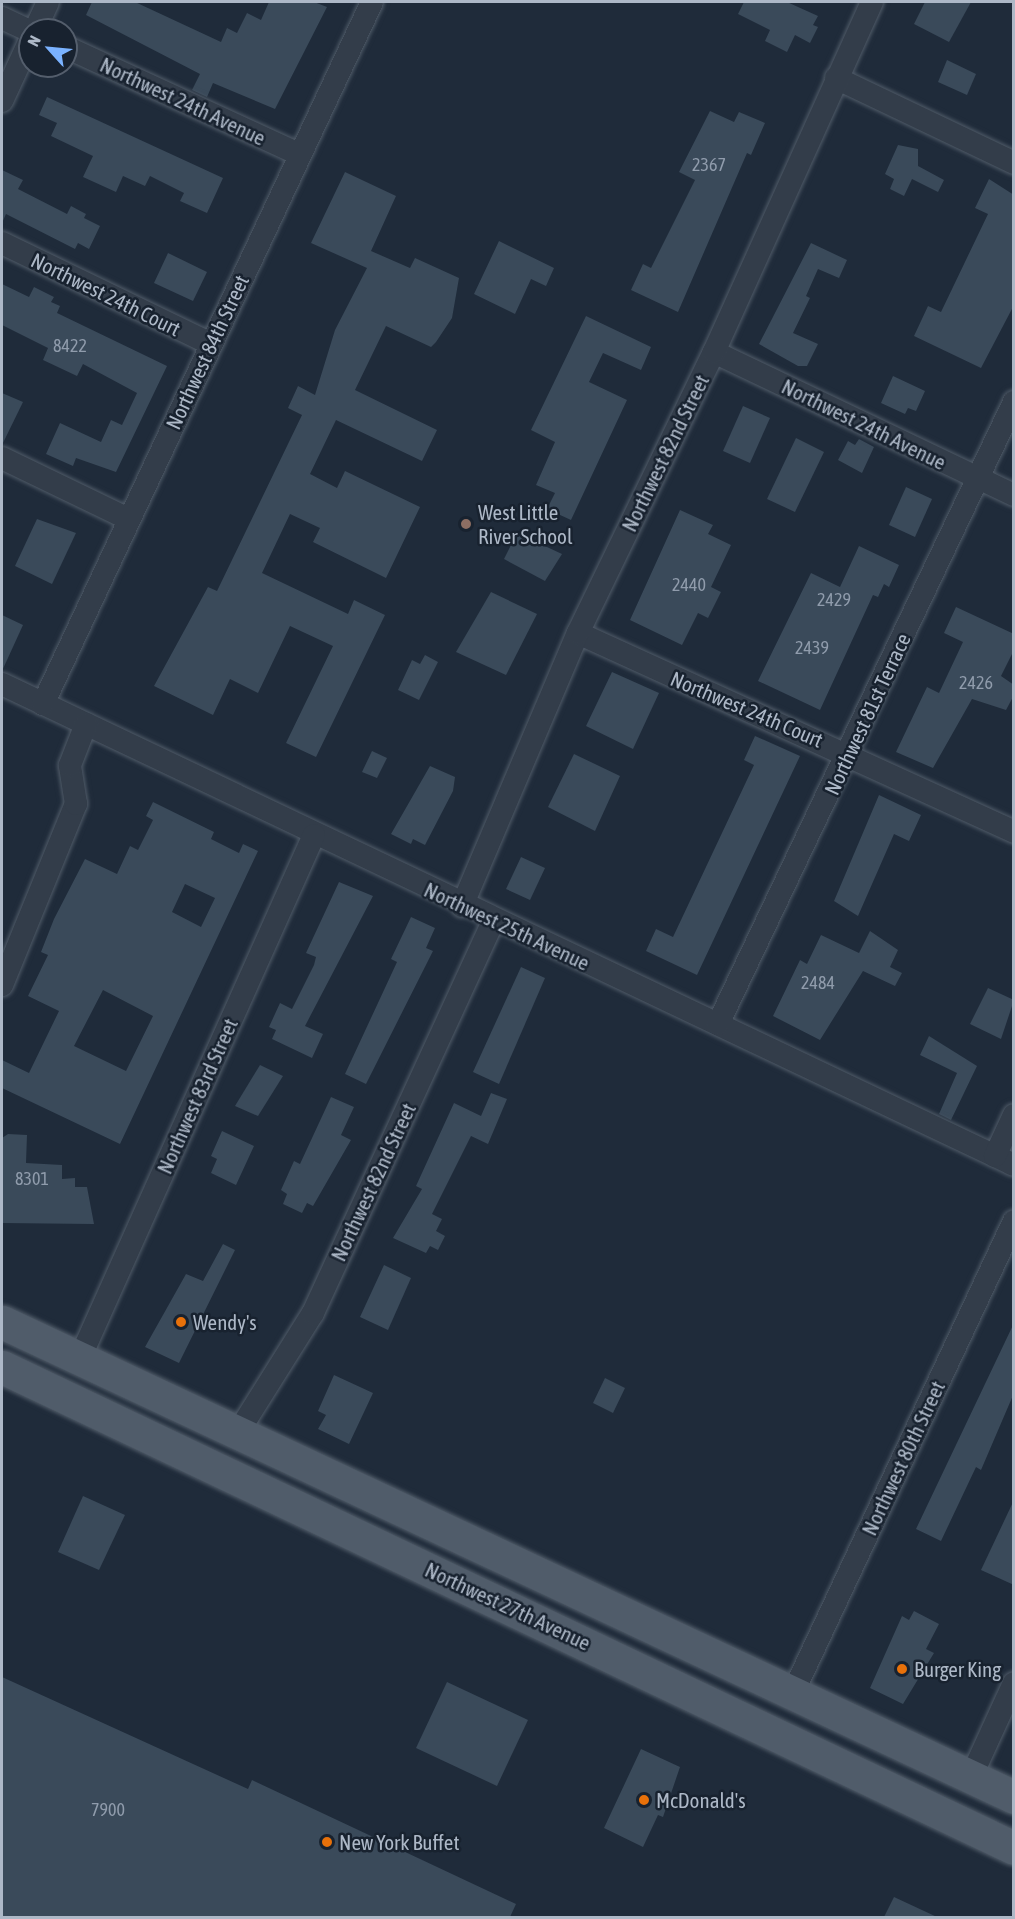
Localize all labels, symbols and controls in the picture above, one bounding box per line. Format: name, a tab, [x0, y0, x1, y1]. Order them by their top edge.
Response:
north arrow	[18, 18, 78, 78]
text: N	[24, 32, 44, 49]
street label: Northwest 24th Avenue	[96, 52, 270, 150]
house number: 2367	[692, 154, 726, 176]
street label: Northwest 24th Court	[27, 247, 185, 341]
street label: Northwest 84th Street	[160, 271, 254, 433]
house number: 8422	[53, 335, 87, 357]
street label: Northwest 82nd Street	[616, 370, 714, 536]
street label: Northwest 24th Avenue	[778, 373, 950, 475]
place label: West Little River School	[478, 499, 572, 549]
marker: West Little River School	[459, 517, 473, 531]
house number: 2440	[672, 574, 706, 596]
house number: 2429	[817, 589, 851, 611]
street label: Northwest 81st Terrace	[819, 629, 915, 799]
house number: 2439	[795, 637, 829, 659]
street label: Northwest 24th Court	[667, 666, 827, 752]
house number: 2426	[959, 672, 993, 694]
street label: Northwest 25th Avenue	[420, 877, 594, 975]
house number: 2484	[801, 972, 835, 994]
street label: Northwest 83rd Street	[151, 1014, 243, 1178]
street label: Northwest 82nd Street	[325, 1099, 421, 1265]
house number: 8301	[15, 1168, 49, 1190]
place label: Wendy's	[193, 1309, 257, 1335]
marker: Wendy's	[174, 1315, 188, 1329]
street label: Northwest 80th Street	[856, 1377, 950, 1539]
street label: Northwest 27th Avenue	[421, 1557, 595, 1655]
place label: Burger King	[914, 1656, 1001, 1682]
marker: Burger King	[895, 1662, 909, 1676]
place label: McDonald's	[656, 1787, 746, 1813]
marker: McDonald's	[637, 1793, 651, 1807]
house number: 7900	[91, 1799, 125, 1821]
place label: New York Buffet	[339, 1829, 459, 1855]
marker: New York Buffet	[320, 1835, 334, 1849]

